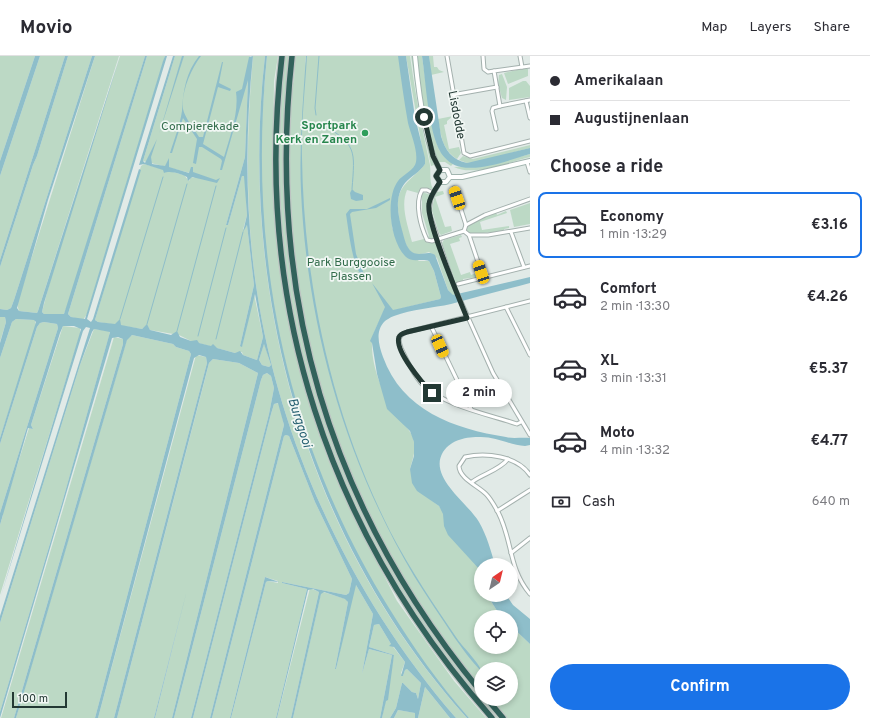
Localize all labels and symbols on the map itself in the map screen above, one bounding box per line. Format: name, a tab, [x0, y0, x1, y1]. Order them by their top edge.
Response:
street label: Lisdodde	[443, 90, 469, 140]
route start	[415, 108, 433, 126]
place label: Sportpark Kerk en Zanen	[275, 118, 357, 148]
park label: Compierekade	[161, 119, 239, 135]
marker: Sportpark Kerk en Zanen	[360, 128, 370, 138]
car	[447, 185, 467, 211]
park label: Park Burggooise Plassen	[307, 255, 395, 285]
car	[471, 259, 491, 285]
car	[430, 333, 450, 359]
callout: 2 min	[446, 379, 512, 407]
route end	[423, 384, 441, 402]
water label: Burggooi	[283, 396, 315, 451]
north arrow	[474, 558, 518, 602]
scale bar	[12, 690, 67, 709]

